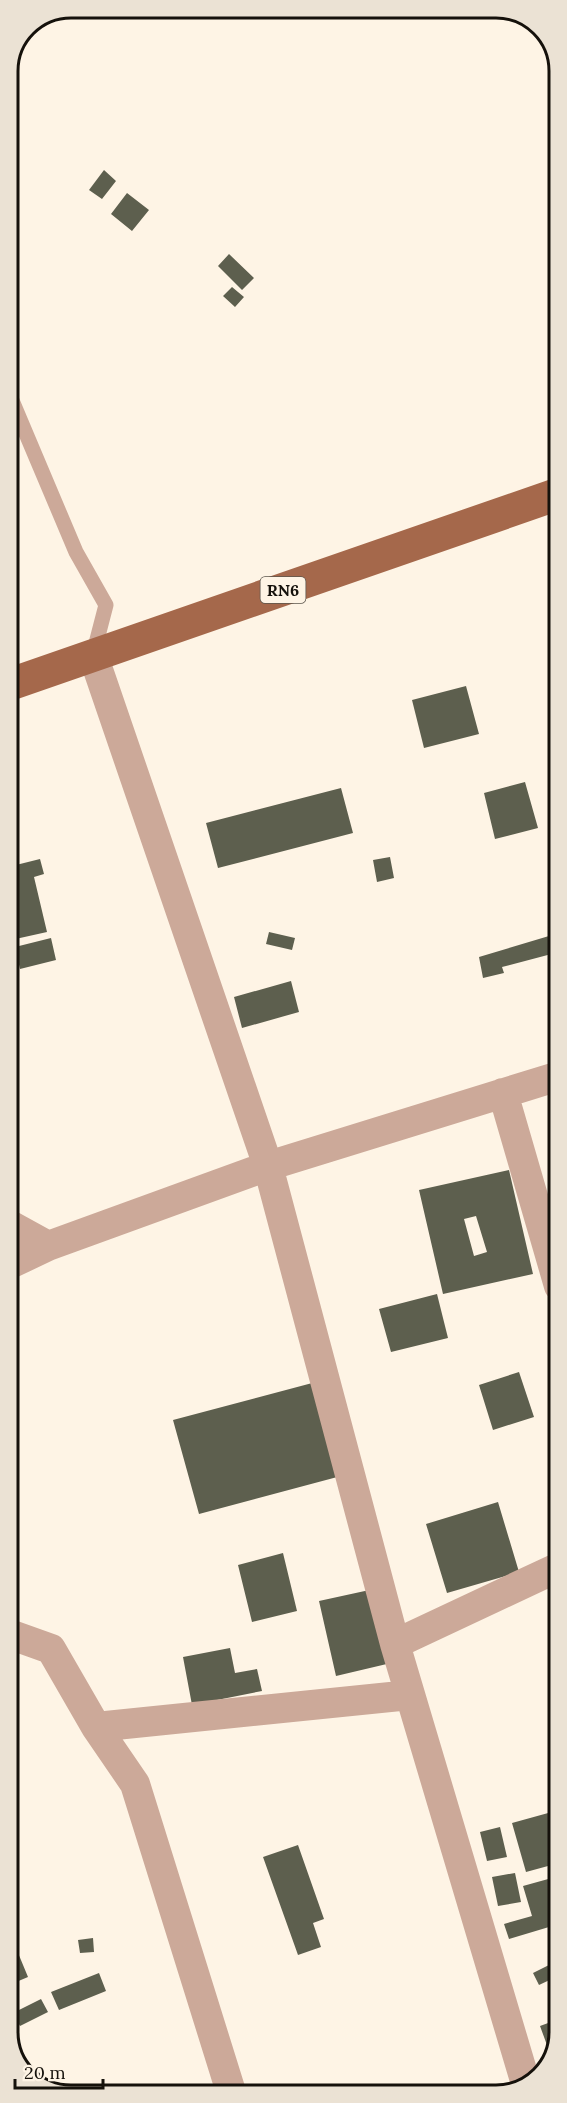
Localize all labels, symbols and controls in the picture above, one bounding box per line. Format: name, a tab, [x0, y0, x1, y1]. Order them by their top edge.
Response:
road number: RN6	[260, 577, 306, 603]
scale bar	[15, 2052, 104, 2090]
text: 20 m	[24, 2061, 66, 2084]

